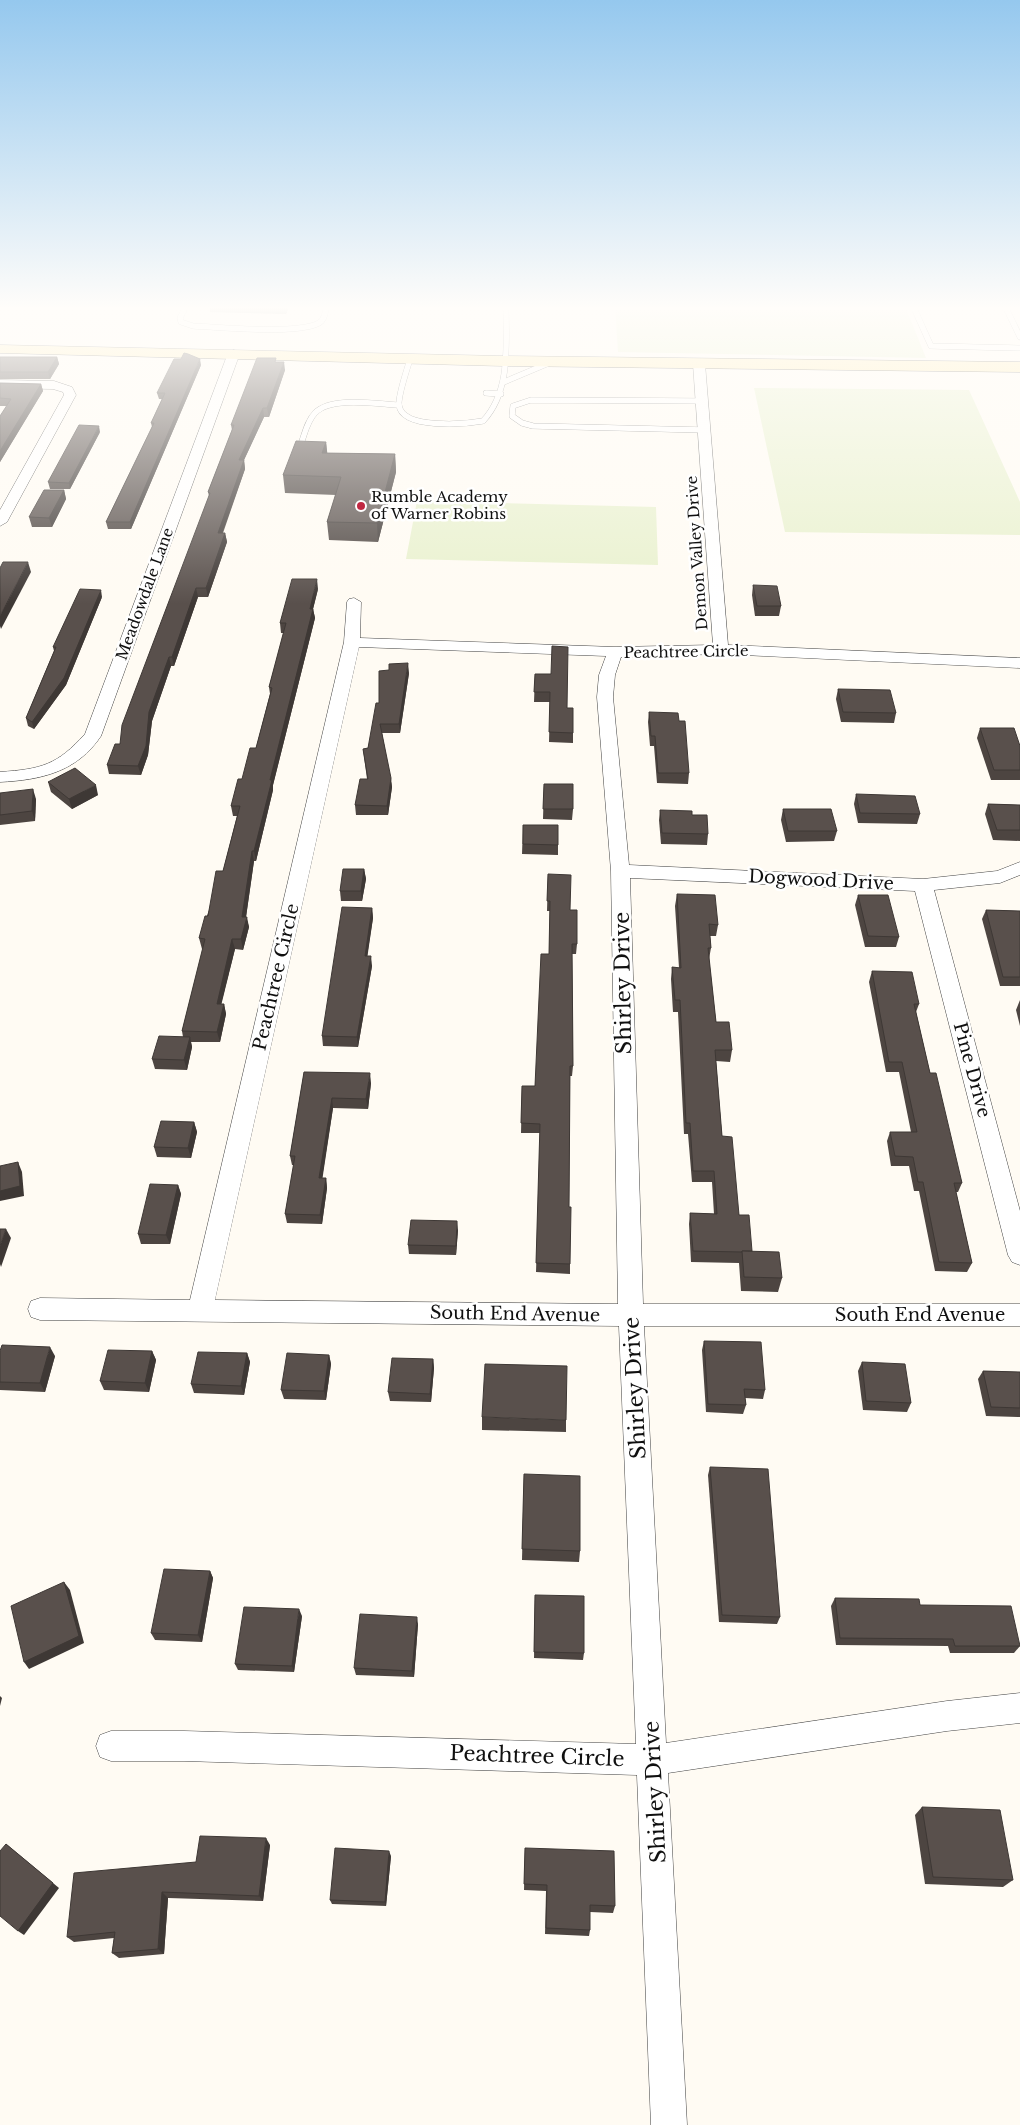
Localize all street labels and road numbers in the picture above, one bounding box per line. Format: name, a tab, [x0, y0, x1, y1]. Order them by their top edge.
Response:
street label: Demon Valley Drive	[682, 475, 711, 631]
street label: Meadowdale Lane	[112, 525, 177, 663]
street label: Peachtree Circle	[623, 641, 749, 662]
street label: Dogwood Drive	[748, 865, 894, 895]
street label: Peachtree Circle	[248, 901, 304, 1053]
street label: Shirley Drive	[609, 911, 637, 1055]
street label: Pine Drive	[949, 1020, 995, 1120]
street label: South End Avenue	[430, 1302, 600, 1326]
street label: South End Avenue	[835, 1304, 1005, 1326]
street label: Shirley Drive	[618, 1316, 652, 1460]
street label: Shirley Drive	[638, 1720, 672, 1864]
street label: Peachtree Circle	[449, 1740, 625, 1772]

